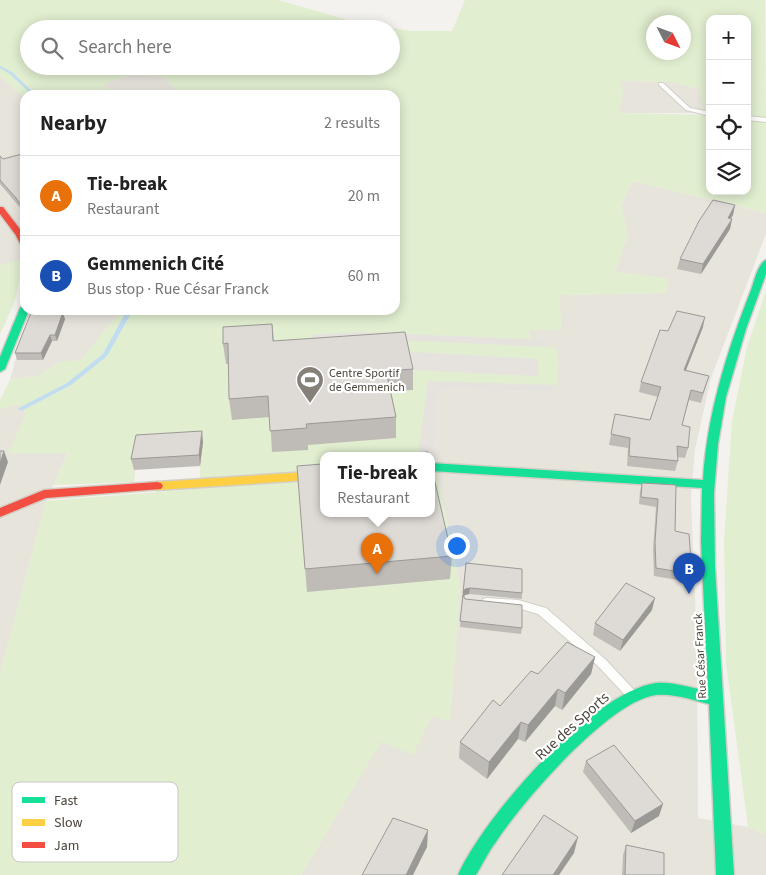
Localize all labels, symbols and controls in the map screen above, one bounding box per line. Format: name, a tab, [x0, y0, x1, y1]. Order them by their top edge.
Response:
north arrow	[646, 15, 691, 60]
map controls	[706, 15, 751, 195]
button: +	[706, 15, 751, 60]
search box	[20, 20, 400, 75]
icon: search	[38, 34, 66, 62]
text: Search here	[78, 34, 172, 61]
button: −	[706, 60, 751, 105]
button: locate	[706, 105, 751, 150]
text: Nearby	[40, 108, 107, 138]
text: 2 results	[324, 112, 380, 134]
button: layers	[706, 150, 751, 195]
text: Tie-break	[87, 171, 167, 198]
text: A	[51, 185, 61, 207]
text: 20 m	[348, 185, 380, 207]
text: Restaurant	[87, 198, 160, 220]
text: Gemmenich Cité	[87, 251, 224, 278]
text: B	[51, 265, 61, 287]
text: 60 m	[348, 265, 380, 287]
text: Bus stop · Rue César Franck	[87, 278, 269, 300]
sports icon: Centre Sportif de Gemmenich	[295, 365, 325, 404]
place label: Centre Sportif de Gemmenich	[329, 365, 405, 396]
popup	[320, 452, 435, 517]
text: Tie-break	[337, 460, 418, 487]
text: Restaurant	[337, 487, 410, 509]
pin: A	[361, 533, 393, 574]
your location	[444, 533, 470, 559]
pin: B	[673, 553, 705, 594]
street label: Rue César Franck	[690, 613, 711, 699]
street label: Rue des Sports	[531, 687, 614, 765]
legend	[12, 782, 178, 862]
text: Fast	[54, 791, 78, 811]
text: Slow	[54, 813, 83, 833]
text: Jam	[54, 836, 79, 856]

